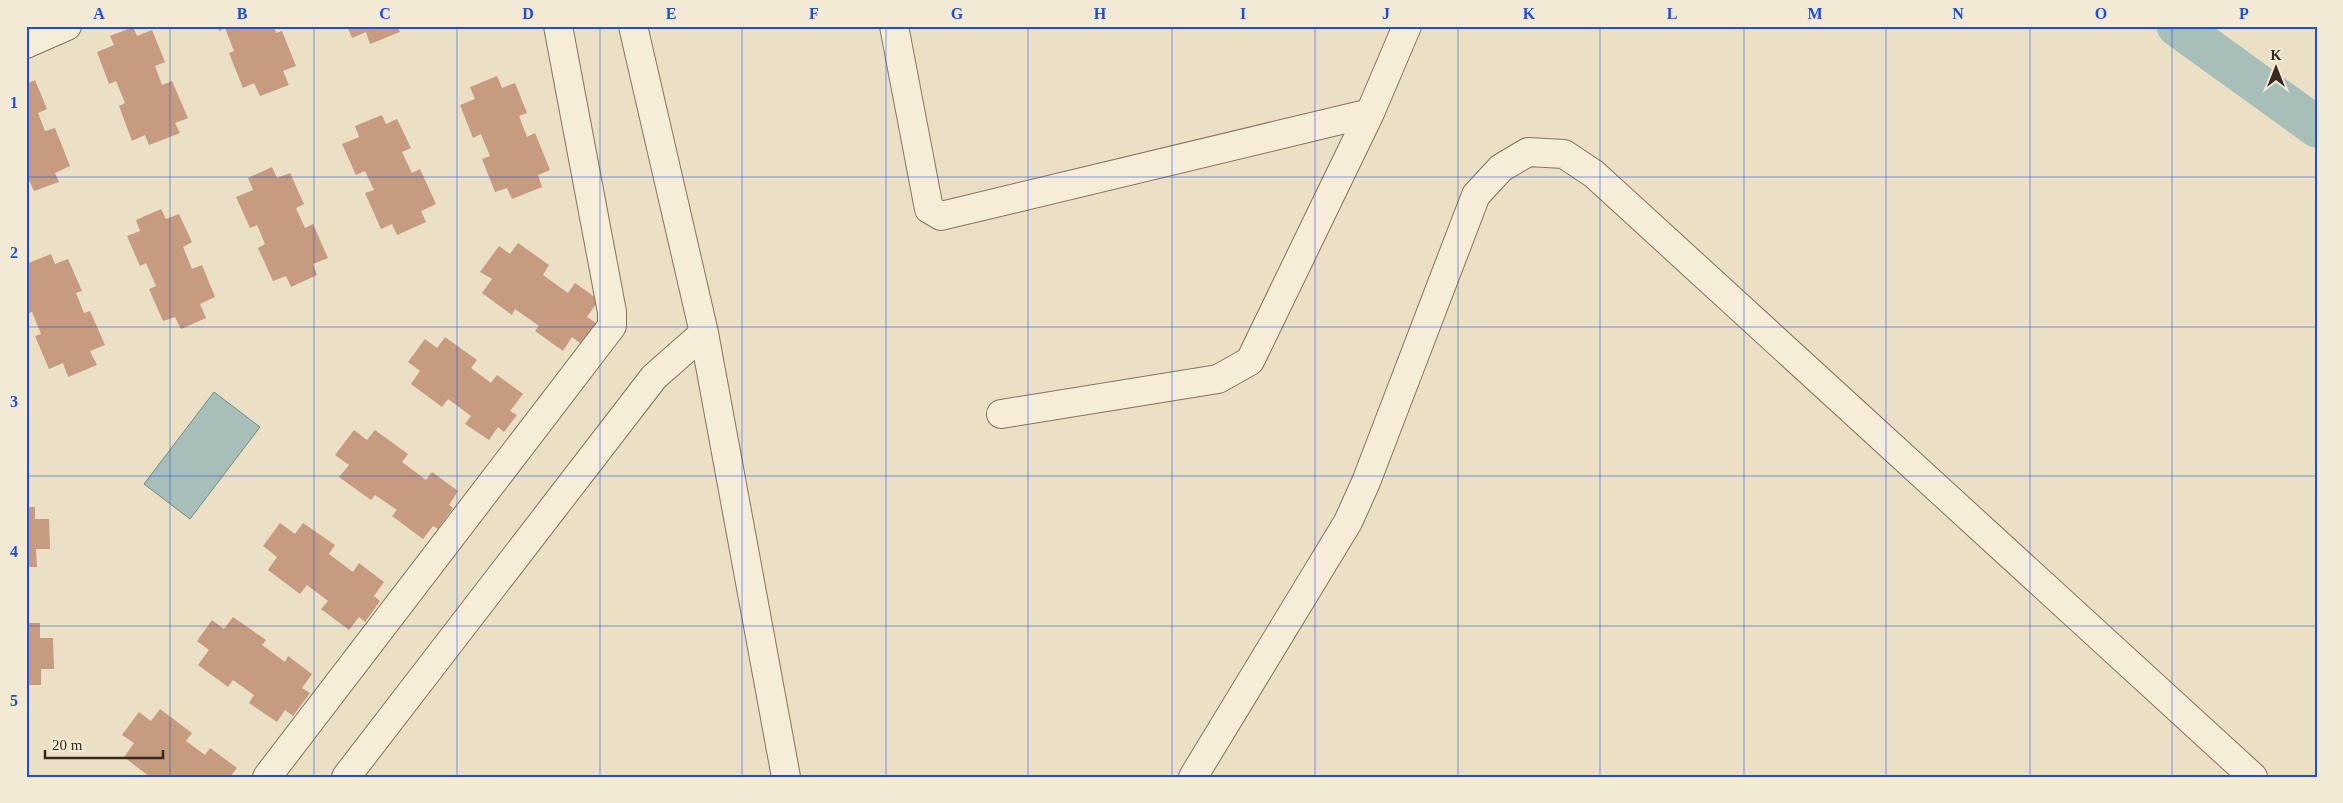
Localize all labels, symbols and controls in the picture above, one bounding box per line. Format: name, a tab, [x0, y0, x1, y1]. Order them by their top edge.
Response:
text: A	[93, 5, 105, 22]
text: B	[237, 5, 248, 22]
text: C	[379, 5, 391, 22]
text: D	[522, 5, 534, 22]
text: E	[666, 5, 676, 22]
text: F	[809, 5, 819, 22]
text: G	[951, 5, 964, 22]
text: H	[1094, 5, 1107, 22]
text: I	[1240, 5, 1246, 22]
text: J	[1382, 5, 1390, 22]
text: K	[1523, 5, 1536, 22]
text: L	[1667, 5, 1677, 22]
text: M	[1807, 5, 1823, 22]
text: N	[1952, 5, 1964, 22]
text: O	[2095, 5, 2107, 22]
text: P	[2239, 5, 2249, 22]
north arrow	[2250, 42, 2300, 92]
text: K	[2271, 48, 2282, 63]
text: 1	[10, 94, 18, 111]
text: 2	[10, 244, 18, 261]
text: 3	[10, 393, 18, 410]
text: 4	[10, 543, 18, 560]
text: 5	[10, 692, 18, 709]
scale bar	[45, 728, 162, 760]
text: 20 m	[52, 737, 83, 753]

